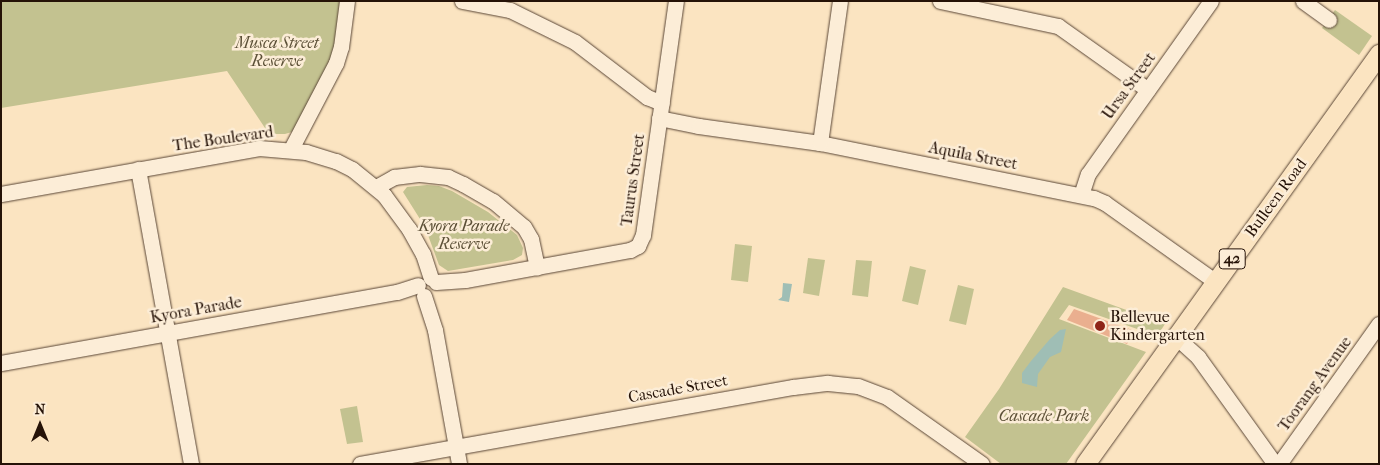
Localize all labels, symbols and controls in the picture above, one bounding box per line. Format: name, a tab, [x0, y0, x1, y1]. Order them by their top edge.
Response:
park label: Musca Street Reserve	[235, 33, 319, 71]
street label: Ursa Street	[1098, 49, 1160, 123]
street label: The Boulevard	[171, 122, 275, 156]
street label: Taurus Street	[617, 132, 649, 228]
street label: Aquila Street	[927, 138, 1019, 174]
street label: Bulleen Road	[1241, 155, 1311, 241]
park label: Kyora Parade Reserve	[419, 216, 509, 254]
road number: 42	[1218, 246, 1246, 272]
street label: Kyora Parade	[149, 292, 243, 328]
place label: Bellevue Kindergarten	[1110, 307, 1205, 345]
marker: Bellevue Kindergarten	[1094, 320, 1106, 332]
street label: Toorang Avenue	[1274, 333, 1356, 435]
street label: Cascade Street	[627, 371, 729, 407]
north arrow	[15, 400, 65, 450]
text: N	[35, 401, 45, 418]
park label: Cascade Park	[999, 406, 1089, 426]

